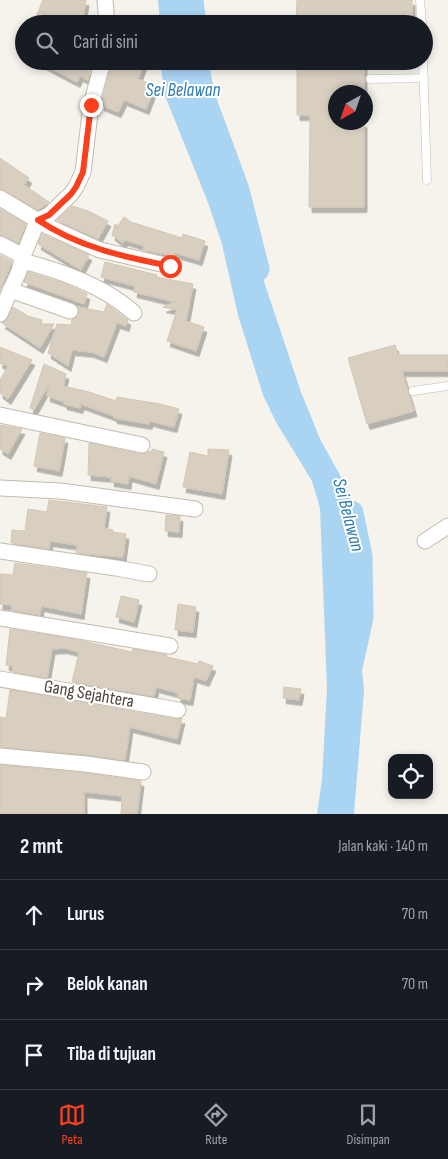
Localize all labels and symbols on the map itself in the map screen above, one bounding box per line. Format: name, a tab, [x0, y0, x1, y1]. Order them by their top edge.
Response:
water label: Sei Belawan	[146, 79, 220, 102]
north arrow	[328, 85, 373, 130]
route end	[80, 94, 103, 117]
route start	[159, 255, 182, 278]
water label: Sei Belawan	[327, 476, 369, 554]
street label: Gang Sejahtera	[42, 676, 136, 712]

